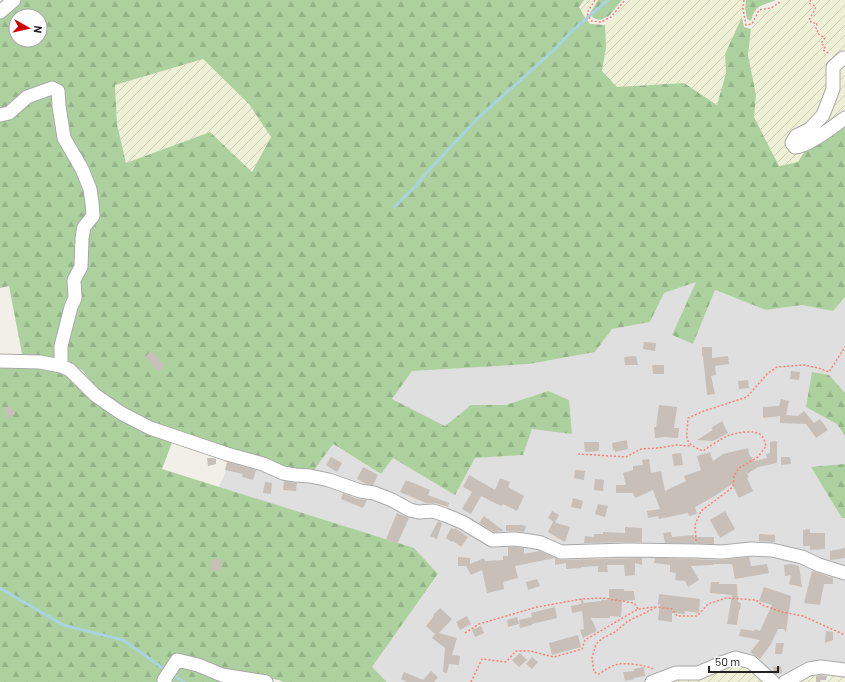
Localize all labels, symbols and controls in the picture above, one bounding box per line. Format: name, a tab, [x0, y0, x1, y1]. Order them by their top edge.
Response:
north arrow	[8, 8, 48, 48]
text: N	[31, 25, 45, 34]
scale bar	[709, 648, 778, 674]
text: 50 m	[715, 654, 740, 668]

